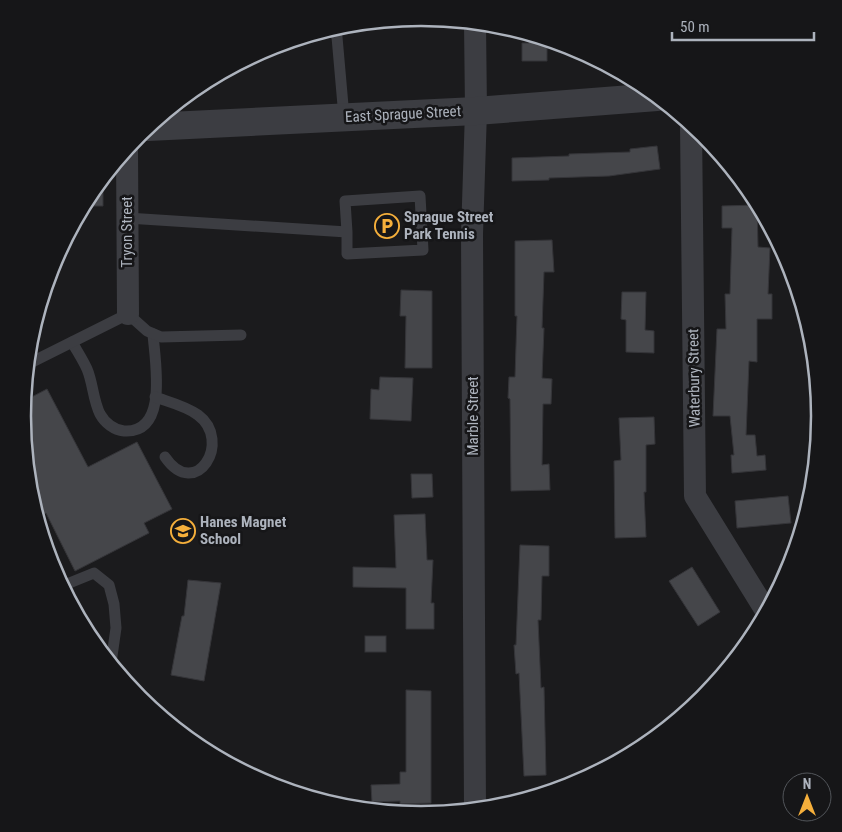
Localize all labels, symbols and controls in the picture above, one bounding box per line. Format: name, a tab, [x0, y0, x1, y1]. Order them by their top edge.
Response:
scale bar	[672, 10, 814, 42]
text: 50 m	[680, 18, 710, 36]
street label: East Sprague Street	[344, 102, 462, 126]
street label: Tryon Street	[118, 196, 136, 268]
place label: Sprague Street Park Tennis	[404, 208, 494, 243]
parking icon: Sprague Street Park Tennis	[374, 213, 400, 239]
street label: Waterbury Street	[684, 329, 704, 427]
street label: Marble Street	[464, 376, 482, 456]
place label: Hanes Magnet School	[200, 513, 287, 548]
school or university icon: Hanes Magnet School	[170, 518, 196, 544]
north arrow	[782, 772, 832, 822]
text: N	[803, 776, 811, 792]

